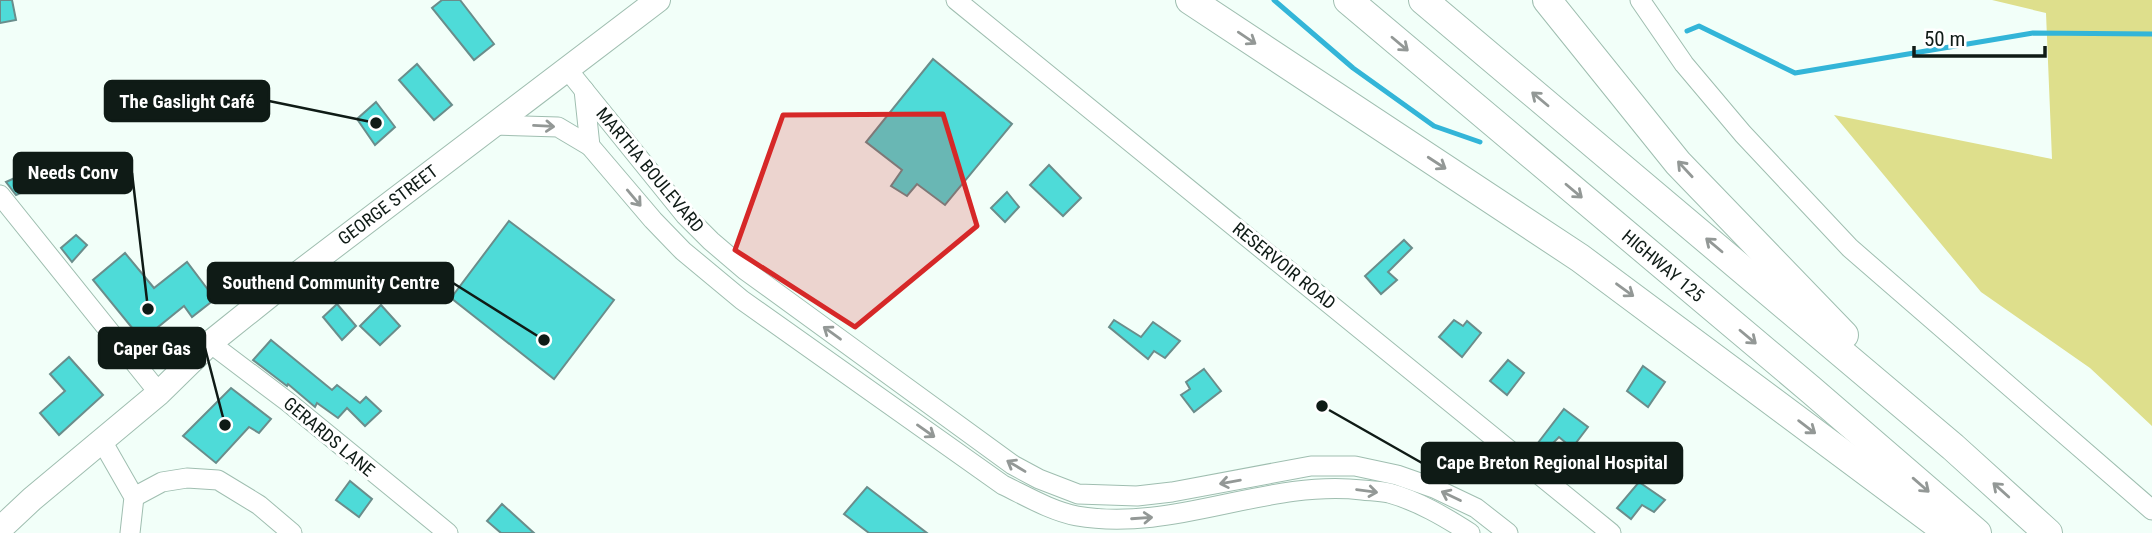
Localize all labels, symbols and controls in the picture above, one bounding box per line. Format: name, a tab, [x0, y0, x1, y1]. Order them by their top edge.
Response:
scale bar	[1914, 14, 2045, 58]
text: 50 m	[1924, 27, 1965, 51]
one-way arrow	[1236, 31, 1256, 45]
one-way arrow	[1391, 36, 1409, 52]
callout: The Gaslight Café	[105, 81, 269, 121]
text: The Gaslight Café	[119, 90, 255, 113]
one-way arrow	[1531, 91, 1549, 107]
street label: MARTHA BOULEVARD	[592, 103, 709, 236]
one-way arrow	[533, 120, 556, 133]
callout: Needs Conv	[14, 153, 132, 193]
one-way arrow	[1427, 155, 1446, 170]
street label: GEORGE STREET	[334, 160, 442, 249]
text: Needs Conv	[28, 161, 119, 184]
one-way arrow	[1676, 161, 1693, 178]
one-way arrow	[1565, 183, 1583, 199]
one-way arrow	[627, 188, 642, 206]
street label: RESERVOIR ROAD	[1229, 218, 1340, 313]
street label: HIGHWAY 125	[1618, 225, 1709, 306]
one-way arrow	[1705, 237, 1723, 253]
callout: Southend Community Centre	[208, 263, 453, 303]
text: Southend Community Centre	[222, 271, 440, 294]
one-way arrow	[1615, 283, 1634, 297]
one-way arrow	[823, 326, 842, 340]
callout: Caper Gas	[99, 328, 205, 368]
one-way arrow	[1739, 329, 1757, 345]
text: Caper Gas	[113, 337, 191, 360]
street label: GERARDS LANE	[280, 393, 379, 481]
one-way arrow	[1797, 420, 1815, 435]
one-way arrow	[916, 424, 935, 438]
callout: Cape Breton Regional Hospital	[1422, 443, 1682, 483]
text: Cape Breton Regional Hospital	[1436, 451, 1668, 474]
one-way arrow	[1007, 458, 1027, 472]
one-way arrow	[1219, 475, 1242, 489]
one-way arrow	[1912, 477, 1930, 493]
one-way arrow	[1992, 482, 2010, 498]
one-way arrow	[1355, 484, 1378, 497]
one-way arrow	[1441, 489, 1462, 502]
one-way arrow	[1130, 511, 1153, 524]

